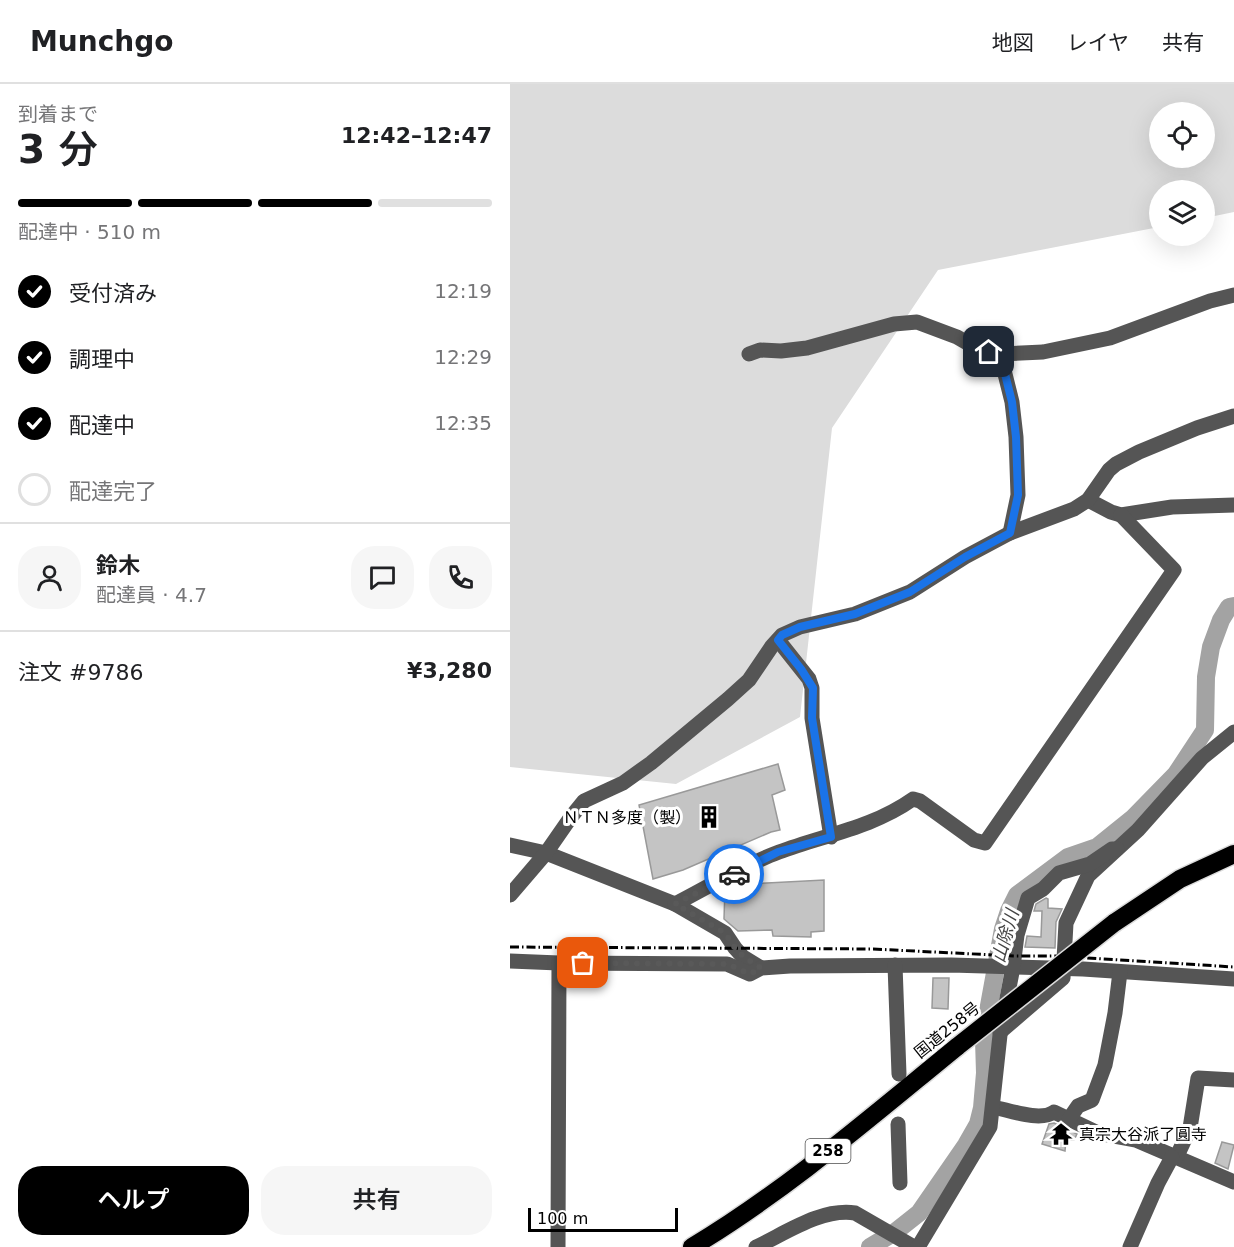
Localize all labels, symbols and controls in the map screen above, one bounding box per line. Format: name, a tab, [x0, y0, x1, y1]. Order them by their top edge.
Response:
text: Munchgo	[30, 25, 174, 58]
text: 地図	[992, 31, 1034, 55]
text: レイヤ	[1067, 31, 1129, 55]
text: 共有	[1162, 31, 1204, 55]
text: 到着まで	[18, 102, 98, 126]
map controls	[1149, 102, 1215, 246]
button: locate	[1149, 102, 1215, 168]
text: 12:42–12:47	[341, 123, 492, 148]
text: 3 分	[18, 127, 98, 172]
button: layers	[1149, 180, 1215, 246]
text: 配達中 · 510 m	[18, 220, 161, 244]
icon: check	[18, 275, 51, 308]
text: 12:19	[434, 279, 492, 303]
text: 受付済み	[69, 281, 157, 306]
pin	[963, 326, 1014, 377]
icon: home	[972, 335, 1005, 368]
icon: check	[18, 341, 51, 374]
text: 12:29	[434, 345, 492, 369]
text: 調理中	[69, 347, 135, 372]
icon: check	[18, 407, 51, 440]
text: 12:35	[434, 411, 492, 435]
text: 配達中	[69, 413, 135, 438]
text: 配達完了	[69, 479, 157, 504]
button: person	[18, 546, 81, 609]
button: chat	[351, 546, 414, 609]
button: phone	[429, 546, 492, 609]
text: 鈴木	[96, 553, 140, 578]
text: 配達員 · 4.7	[96, 583, 207, 607]
text: ¥3,280	[407, 658, 492, 683]
text: 注文 #9786	[18, 660, 143, 685]
building icon: ＮＴＮ多度（製）	[696, 804, 722, 830]
place label: ＮＴＮ多度（製）	[563, 808, 691, 827]
courier	[704, 844, 764, 904]
icon: car	[718, 858, 751, 891]
water label: 山除川	[987, 905, 1023, 965]
pin	[557, 937, 608, 988]
icon: bag	[566, 946, 599, 979]
street label: 国道258号	[911, 998, 983, 1062]
temple icon: 真宗大谷派了圓寺	[1048, 1121, 1074, 1147]
place label: 真宗大谷派了圓寺	[1079, 1125, 1207, 1144]
road number: 258	[806, 1139, 850, 1163]
button: ヘルプ	[18, 1166, 249, 1235]
button: 共有	[261, 1166, 492, 1235]
scale bar	[528, 1205, 678, 1232]
text: 100 m	[537, 1209, 588, 1228]

